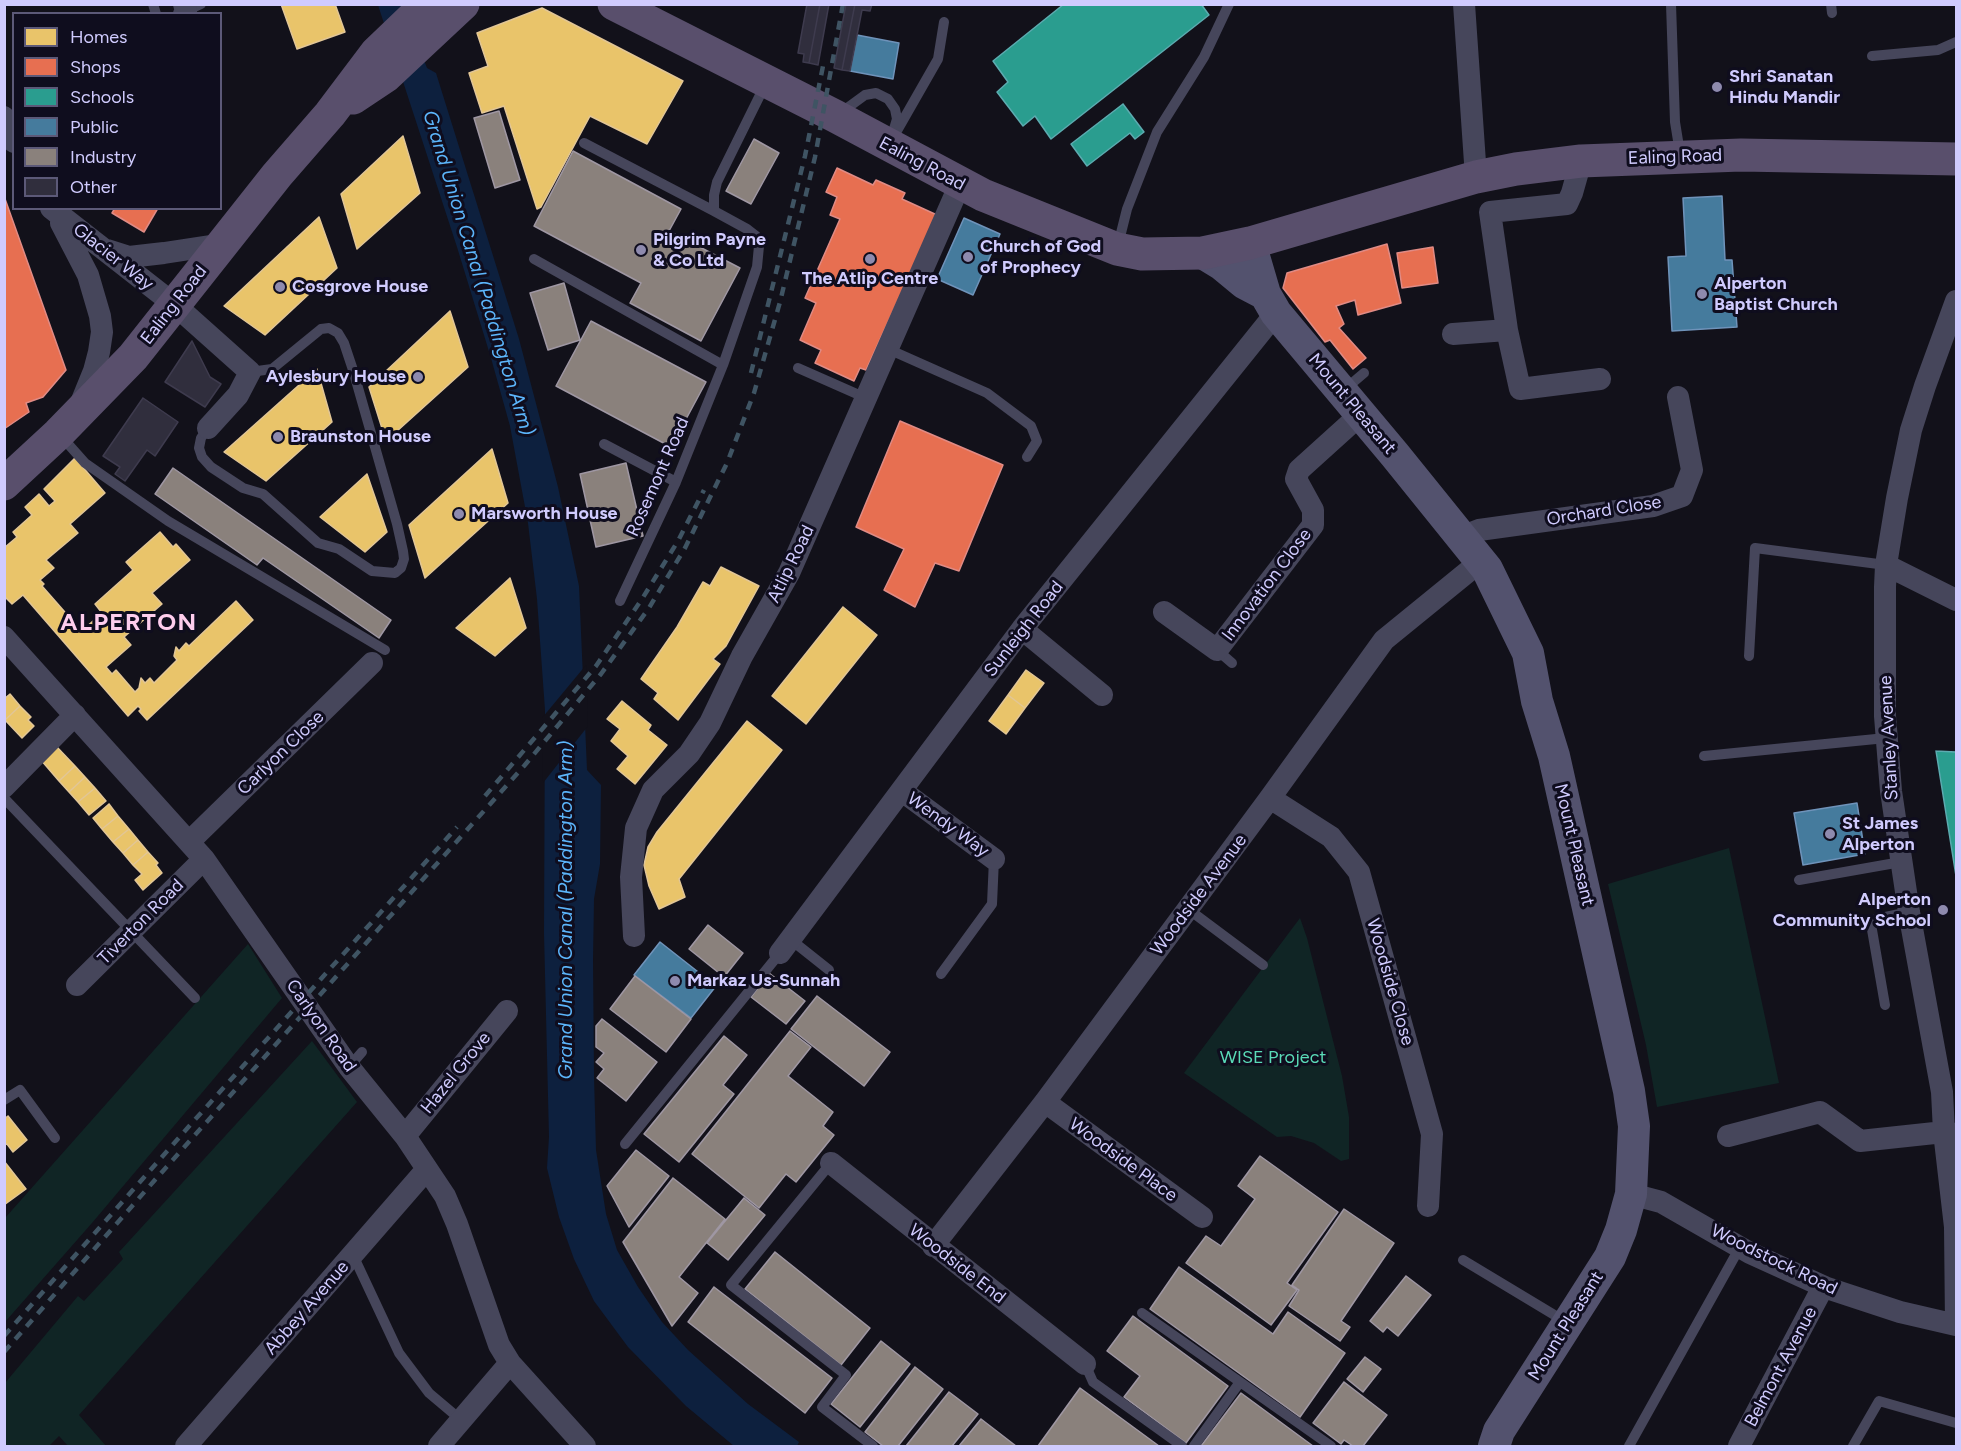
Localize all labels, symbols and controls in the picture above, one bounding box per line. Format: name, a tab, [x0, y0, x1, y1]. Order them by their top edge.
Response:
legend	[12, 12, 222, 210]
text: Homes	[70, 26, 128, 48]
text: Shops	[70, 56, 121, 78]
place label: Shri Sanatan Hindu Mandir	[1729, 66, 1840, 109]
marker: Shri Sanatan Hindu Mandir	[1710, 80, 1724, 94]
text: Schools	[70, 86, 134, 108]
water label: Grand Union Canal (Paddington Arm)	[417, 107, 539, 439]
text: Public	[70, 116, 119, 138]
street label: Ealing Road	[875, 132, 969, 196]
street label: Ealing Road	[1627, 145, 1723, 169]
text: Industry	[70, 146, 136, 168]
text: Other	[70, 176, 117, 198]
street label: Glacier Way	[68, 219, 158, 295]
place label: Pilgrim Payne & Co Ltd	[653, 229, 766, 272]
place label: Church of God of Prophecy	[980, 236, 1101, 278]
marker: Pilgrim Payne & Co Ltd	[634, 243, 648, 257]
marker: Church of God of Prophecy	[961, 250, 975, 264]
marker: The Atlip Centre	[863, 252, 877, 266]
street label: Ealing Road	[136, 261, 212, 349]
place label: The Atlip Centre	[802, 268, 938, 290]
place label: Alperton Baptist Church	[1714, 273, 1838, 316]
place label: Cosgrove House	[292, 276, 428, 298]
marker: Cosgrove House	[273, 280, 287, 294]
marker: Alperton Baptist Church	[1695, 287, 1709, 301]
street label: Mount Pleasant	[1304, 349, 1400, 459]
place label: Aylesbury House	[266, 366, 406, 388]
marker: Aylesbury House	[411, 370, 425, 384]
street label: Rosemont Road	[622, 414, 694, 540]
place label: Braunston House	[290, 426, 431, 448]
marker: Braunston House	[271, 430, 285, 444]
street label: Orchard Close	[1545, 491, 1663, 531]
place label: Marsworth House	[471, 503, 618, 525]
marker: Marsworth House	[452, 507, 466, 521]
street label: Atlip Road	[763, 522, 819, 606]
street label: Innovation Close	[1218, 525, 1316, 645]
street label: Sunleigh Road	[980, 577, 1068, 681]
district label: ALPERTON	[60, 609, 198, 637]
street label: Stanley Avenue	[1875, 675, 1903, 801]
street label: Carlyon Close	[233, 706, 329, 800]
water label: Grand Union Canal (Paddington Arm)	[554, 741, 578, 1079]
street label: Mount Pleasant	[1549, 782, 1599, 908]
street label: Wendy Way	[903, 788, 993, 862]
place label: St James Alperton	[1842, 813, 1918, 856]
marker: St James Alperton	[1823, 827, 1837, 841]
street label: Woodside Avenue	[1146, 830, 1252, 960]
street label: Tiverton Road	[94, 875, 188, 969]
place label: Alperton Community School	[1773, 889, 1931, 932]
marker: Alperton Community School	[1936, 903, 1950, 917]
street label: Woodside Close	[1362, 916, 1418, 1048]
place label: Markaz Us-Sunnah	[687, 970, 840, 992]
marker: Markaz Us-Sunnah	[668, 974, 682, 988]
street label: Carlyon Road	[281, 976, 361, 1076]
street label: Hazel Grove	[417, 1028, 495, 1118]
park label: WISE Project	[1220, 1047, 1326, 1069]
street label: Woodside Place	[1065, 1114, 1181, 1206]
street label: Woodside End	[904, 1220, 1010, 1308]
street label: Woodstock Road	[1707, 1220, 1841, 1300]
street label: Abbey Avenue	[260, 1257, 354, 1359]
street label: Mount Pleasant	[1524, 1267, 1608, 1385]
street label: Belmont Avenue	[1740, 1303, 1822, 1431]

